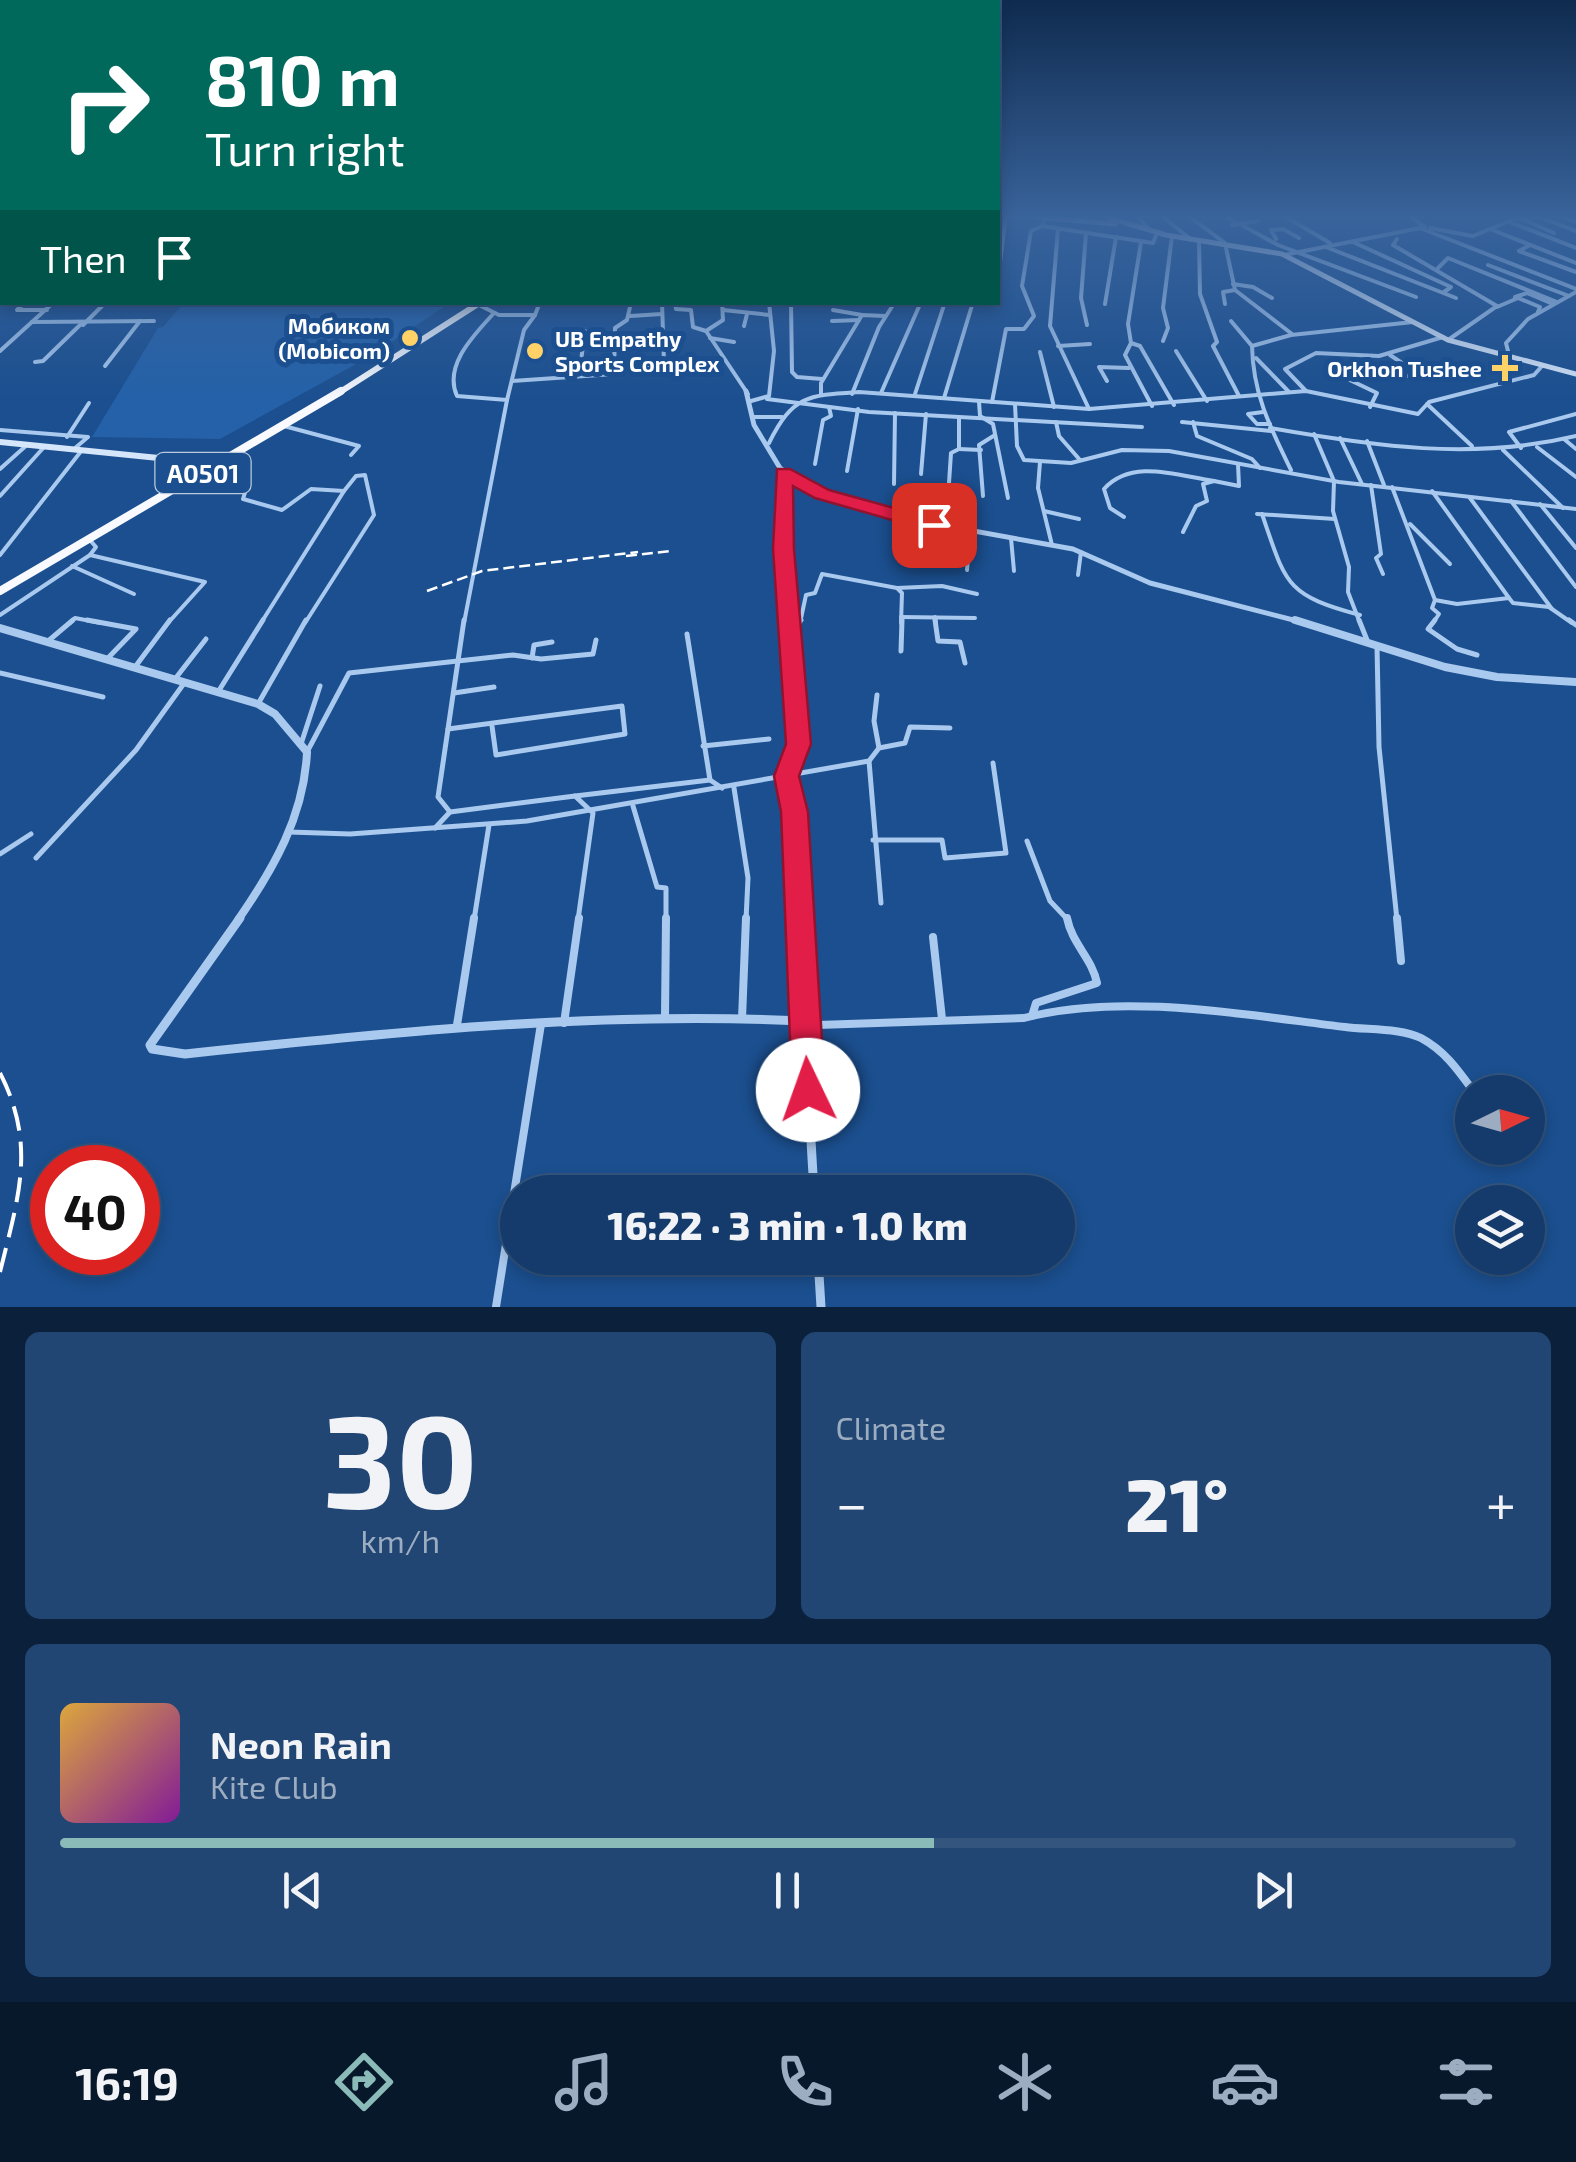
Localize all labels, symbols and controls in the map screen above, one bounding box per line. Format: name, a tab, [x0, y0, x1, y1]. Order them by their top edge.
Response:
text: 810 m	[205, 36, 400, 120]
icon: right	[40, 40, 170, 170]
text: Turn right	[205, 121, 405, 175]
icon: arrive	[147, 230, 202, 285]
text: Then	[40, 235, 127, 281]
place label: Мобиком (Mobicom)	[278, 312, 390, 363]
place label: UB Empathy Sports Complex	[555, 325, 720, 376]
marker: Мобиком (Mobicom)	[399, 327, 421, 349]
marker: UB Empathy Sports Complex	[524, 340, 546, 362]
place label: Orkhon Tushee	[1327, 355, 1482, 381]
marker: Orkhon Tushee	[1492, 355, 1518, 381]
road number: A0501	[156, 453, 250, 493]
pin	[892, 483, 977, 568]
icon: arrive	[907, 498, 962, 553]
position arrow	[756, 1038, 860, 1142]
north arrow	[1455, 1075, 1545, 1165]
map controls	[1455, 1075, 1545, 1275]
speed limit sign: 40	[30, 1145, 160, 1275]
button: layers	[1455, 1185, 1545, 1275]
text: 16:22 · 3 min · 1.0 km	[608, 1202, 967, 1248]
text: 30	[322, 1378, 478, 1534]
text: Climate	[836, 1408, 946, 1446]
text: 21°	[1125, 1457, 1228, 1547]
text: −	[836, 1469, 868, 1535]
text: +	[1486, 1469, 1516, 1535]
text: km/h	[361, 1521, 440, 1559]
text: Neon Rain	[210, 1721, 392, 1767]
text: Kite Club	[210, 1767, 338, 1805]
icon: previous	[275, 1863, 330, 1918]
icon: pause	[760, 1863, 815, 1918]
icon: next	[1246, 1863, 1301, 1918]
icon: directions	[329, 2047, 399, 2117]
icon: music	[549, 2047, 619, 2117]
icon: phone	[770, 2047, 840, 2117]
icon: climate	[990, 2047, 1060, 2117]
icon: car	[1210, 2047, 1280, 2117]
icon: filters	[1431, 2047, 1501, 2117]
text: 16:19	[75, 2055, 179, 2109]

